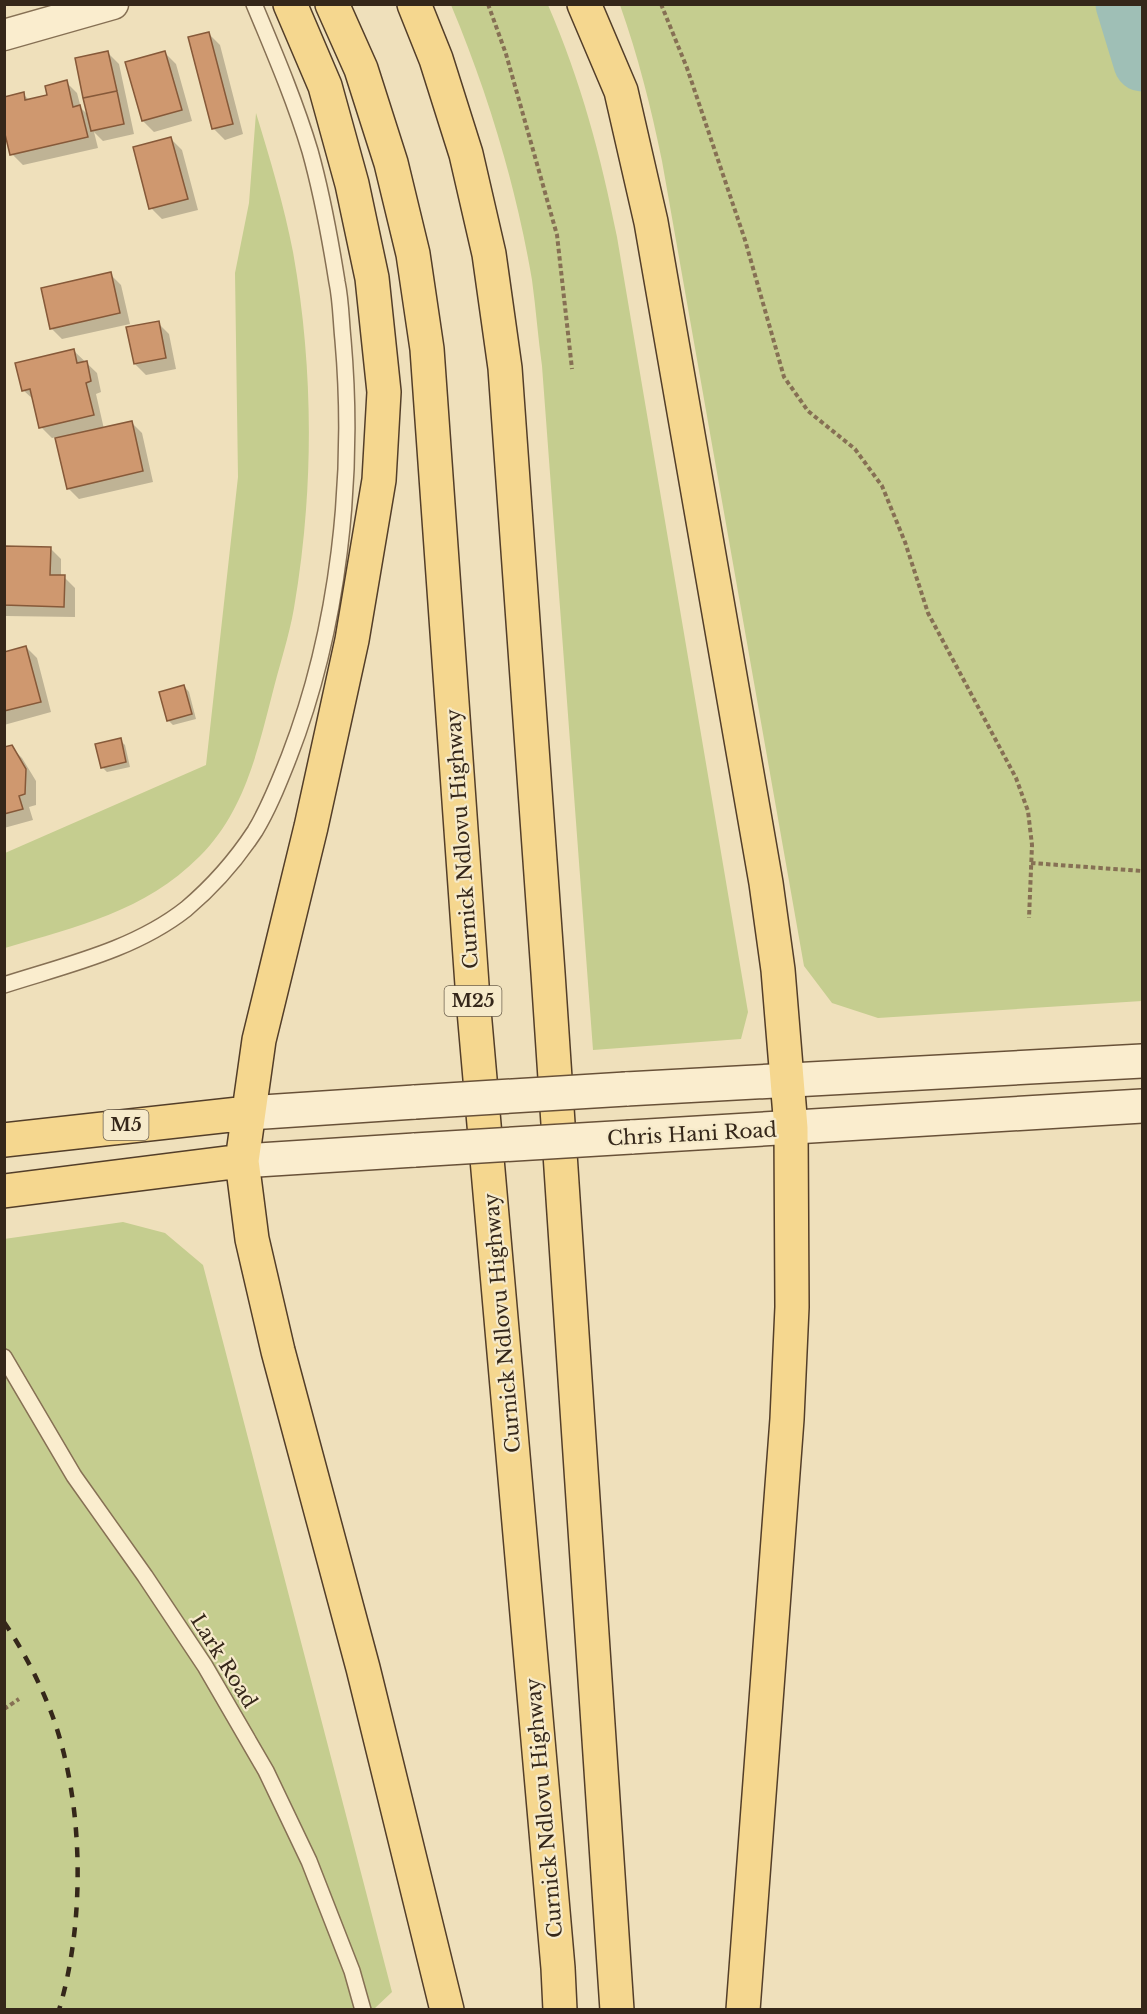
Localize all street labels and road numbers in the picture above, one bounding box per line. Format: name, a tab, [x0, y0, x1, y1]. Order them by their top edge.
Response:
street label: Curnick Ndlovu Highway	[441, 708, 483, 970]
road number: M25	[444, 986, 502, 1016]
road number: M5	[104, 1110, 148, 1140]
street label: Chris Hani Road	[606, 1118, 778, 1150]
street label: Curnick Ndlovu Highway	[479, 1192, 525, 1454]
street label: Lark Road	[186, 1610, 262, 1712]
street label: Curnick Ndlovu Highway	[521, 1677, 567, 1939]

